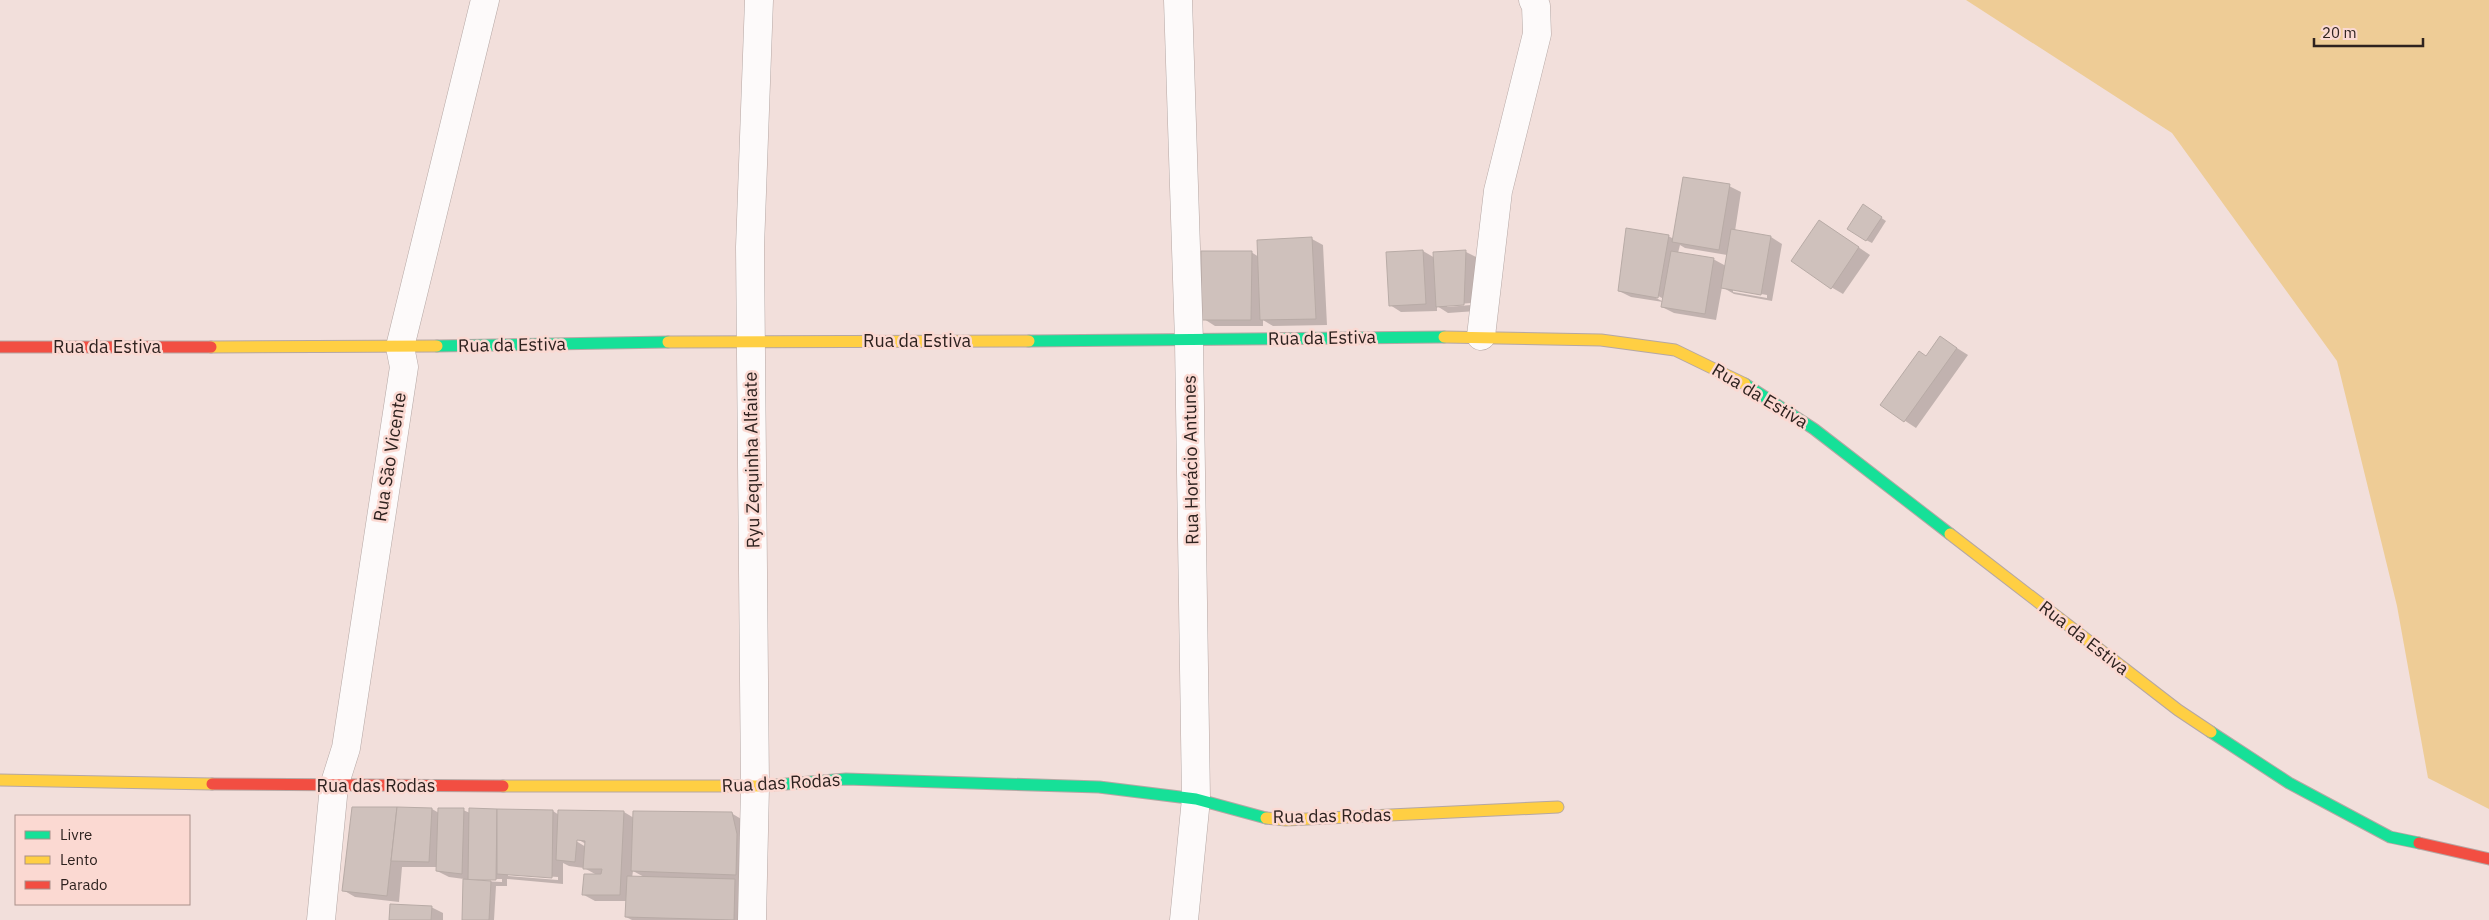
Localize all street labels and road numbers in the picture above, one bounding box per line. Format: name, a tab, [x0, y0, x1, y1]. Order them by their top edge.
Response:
street label: Rua da Estiva	[1268, 325, 1377, 350]
street label: Rua da Estiva	[863, 329, 971, 352]
street label: Rua da Estiva	[458, 332, 567, 357]
street label: Rua da Estiva	[53, 335, 161, 358]
street label: Rua da Estiva	[1708, 358, 1813, 433]
street label: Ryu Zequinha Alfaiate	[738, 371, 765, 549]
street label: Rua Horácio Antunes	[1178, 375, 1203, 545]
street label: Rua São Vicente	[368, 390, 411, 523]
street label: Rua da Estiva	[2035, 595, 2134, 680]
street label: Rua das Rodas	[721, 768, 841, 797]
street label: Rua das Rodas	[317, 774, 435, 797]
street label: Rua das Rodas	[1272, 803, 1392, 828]

